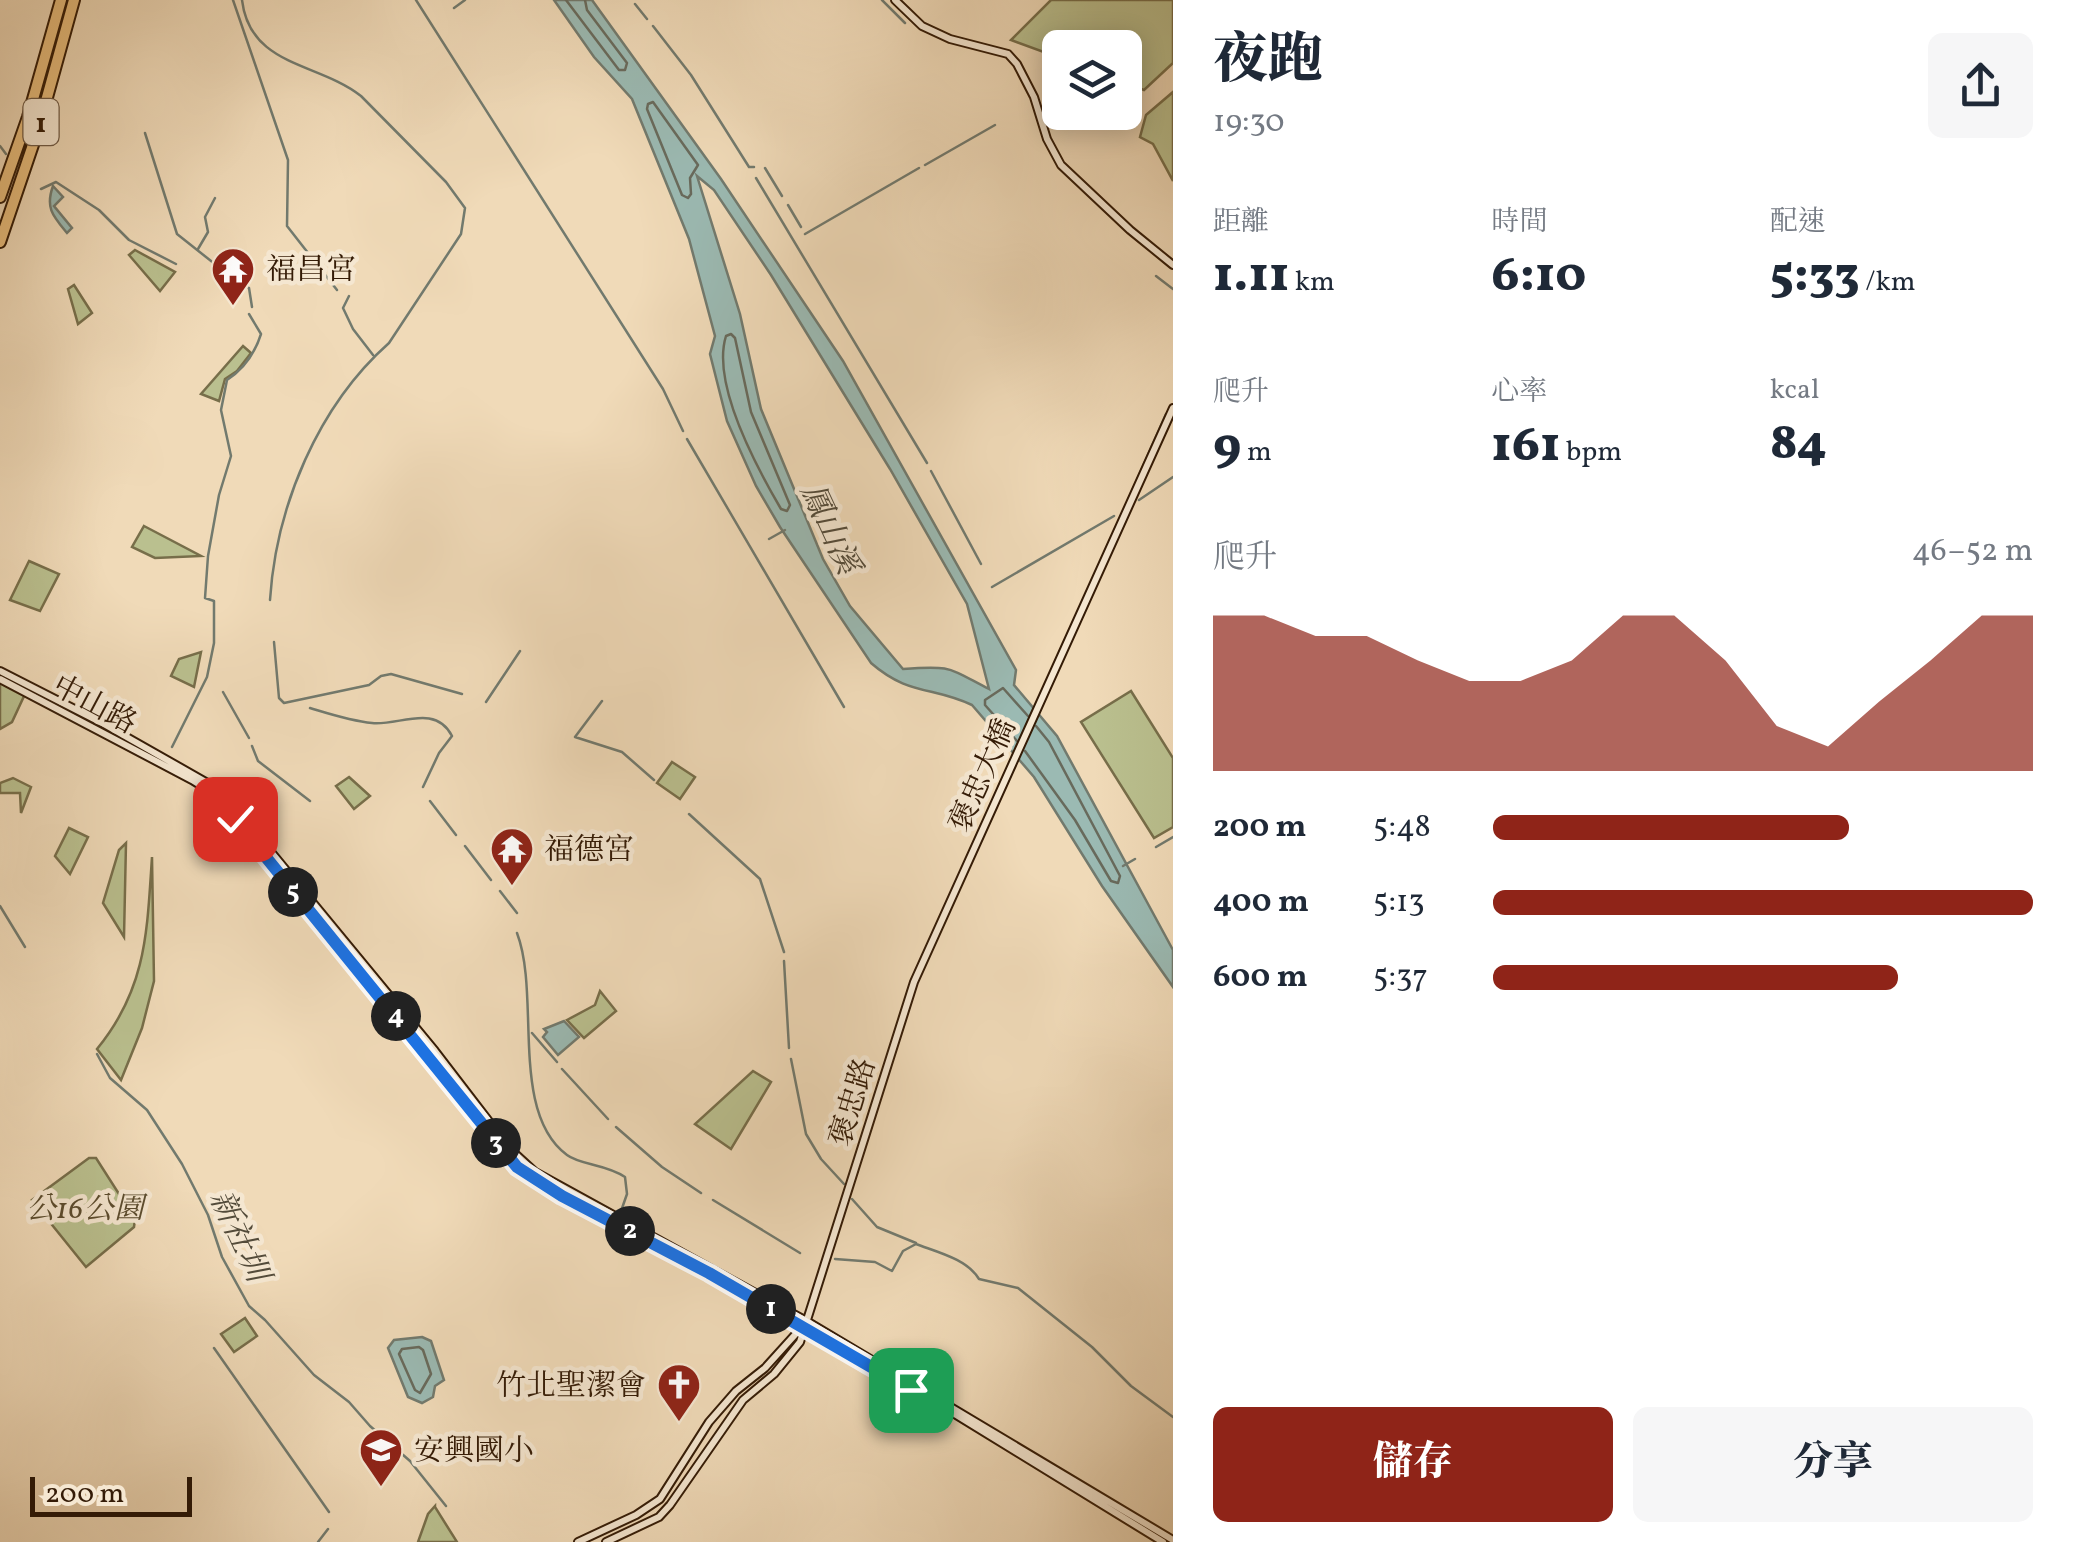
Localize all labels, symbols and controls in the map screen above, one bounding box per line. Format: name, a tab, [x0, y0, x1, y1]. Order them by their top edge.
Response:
text: 夜跑	[1213, 25, 1323, 101]
map controls	[1042, 30, 1142, 130]
button: layers	[1042, 30, 1142, 130]
button: share	[1928, 33, 2033, 138]
road number: 1	[23, 99, 58, 145]
text: 19:30	[1213, 101, 1285, 145]
text: 距離	[1213, 203, 1269, 242]
text: 時間	[1491, 203, 1547, 242]
text: 配速	[1770, 203, 1826, 242]
text: 1.11	[1213, 242, 1289, 312]
text: 6:10	[1491, 242, 1586, 312]
text: 5:33	[1770, 242, 1860, 312]
temple icon: 福昌宮	[210, 246, 256, 307]
place label: 福昌宮	[266, 250, 356, 292]
text: km	[1289, 263, 1335, 302]
text: /km	[1860, 263, 1916, 302]
text: kcal	[1770, 371, 1819, 410]
text: 爬升	[1213, 373, 1269, 412]
text: 心率	[1491, 373, 1547, 412]
text: 84	[1770, 410, 1827, 480]
text: 9	[1213, 412, 1241, 482]
text: 161	[1491, 412, 1560, 482]
text: m	[1241, 433, 1272, 472]
text: bpm	[1560, 433, 1622, 472]
water label: 鳳山溪	[788, 476, 870, 585]
text: 46–52 m	[1912, 530, 2033, 574]
text: 爬升	[1213, 537, 1277, 581]
street label: 中山路	[44, 666, 144, 745]
street label: 褒忠大橋	[940, 712, 1027, 839]
pin	[193, 777, 278, 862]
icon: check	[208, 792, 263, 847]
text: 200 m	[1213, 806, 1307, 850]
text: 5:48	[1373, 806, 1431, 850]
temple icon: 福德宮	[489, 826, 535, 887]
place label: 福德宮	[544, 830, 634, 872]
pin: 5	[268, 867, 318, 917]
text: 5	[286, 872, 300, 911]
text: 400 m	[1213, 881, 1309, 925]
text: 5:13	[1373, 881, 1425, 925]
text: 600 m	[1213, 956, 1308, 1000]
text: 5:37	[1373, 956, 1428, 1000]
pin: 4	[371, 991, 421, 1041]
text: 4	[388, 996, 404, 1035]
street label: 褒忠路	[821, 1053, 887, 1152]
pin: 3	[471, 1118, 521, 1168]
text: 3	[489, 1123, 503, 1162]
water label: 新社圳	[197, 1183, 280, 1294]
park label: 公16公園	[26, 1189, 148, 1231]
pin: 2	[605, 1206, 655, 1256]
text: 2	[623, 1211, 637, 1250]
pin: 1	[746, 1284, 796, 1334]
text: 1	[765, 1289, 777, 1328]
pin	[869, 1348, 954, 1433]
church icon: 竹北聖潔會	[656, 1362, 702, 1423]
icon: arrive	[884, 1363, 939, 1418]
place label: 竹北聖潔會	[496, 1366, 646, 1408]
button: 儲存	[1213, 1407, 1613, 1522]
button: 分享	[1633, 1407, 2033, 1522]
school or university icon: 安興國小	[358, 1427, 404, 1488]
place label: 安興國小	[414, 1431, 534, 1473]
scale bar	[30, 1472, 192, 1516]
text: 200 m	[45, 1475, 124, 1514]

